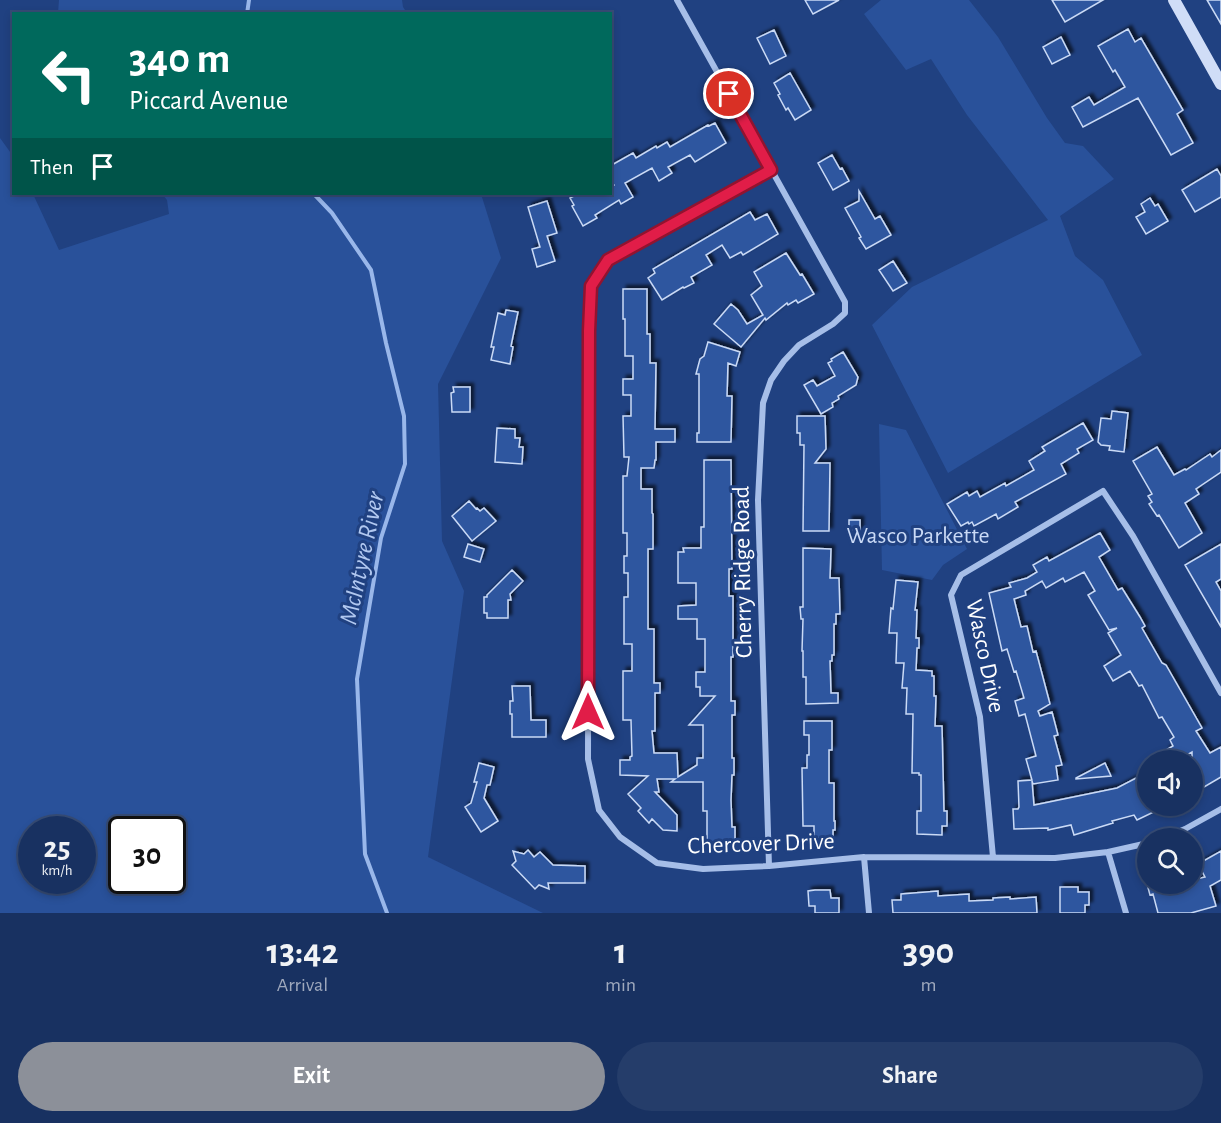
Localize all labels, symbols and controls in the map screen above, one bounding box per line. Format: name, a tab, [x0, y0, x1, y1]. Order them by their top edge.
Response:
icon: left	[30, 36, 108, 114]
text: 340 m	[129, 38, 230, 80]
pin	[703, 68, 754, 119]
icon: arrive	[712, 77, 745, 110]
text: Piccard Avenue	[129, 87, 288, 114]
icon: arrive	[86, 150, 119, 183]
text: Then	[30, 156, 74, 178]
street label: Cherry Ridge Road	[730, 486, 756, 658]
water label: McIntyre River	[335, 488, 389, 627]
park label: Wasco Parkette	[846, 524, 990, 548]
street label: Wasco Drive	[961, 597, 1009, 715]
position arrow	[556, 680, 620, 744]
map controls	[1137, 750, 1203, 894]
button: sound	[1137, 750, 1203, 816]
speed limit sign: 30	[108, 816, 186, 894]
button: search	[1137, 828, 1203, 894]
street label: Chercover Drive	[687, 829, 835, 859]
text: 25	[43, 833, 71, 863]
text: km/h	[42, 863, 72, 878]
text: 13:42	[267, 934, 338, 970]
text: 1	[614, 934, 627, 970]
text: 390	[903, 934, 954, 970]
text: Arrival	[277, 975, 328, 995]
text: min	[605, 975, 636, 995]
text: m	[921, 975, 937, 995]
button: Exit	[18, 1042, 605, 1111]
button: Share	[617, 1042, 1203, 1111]

